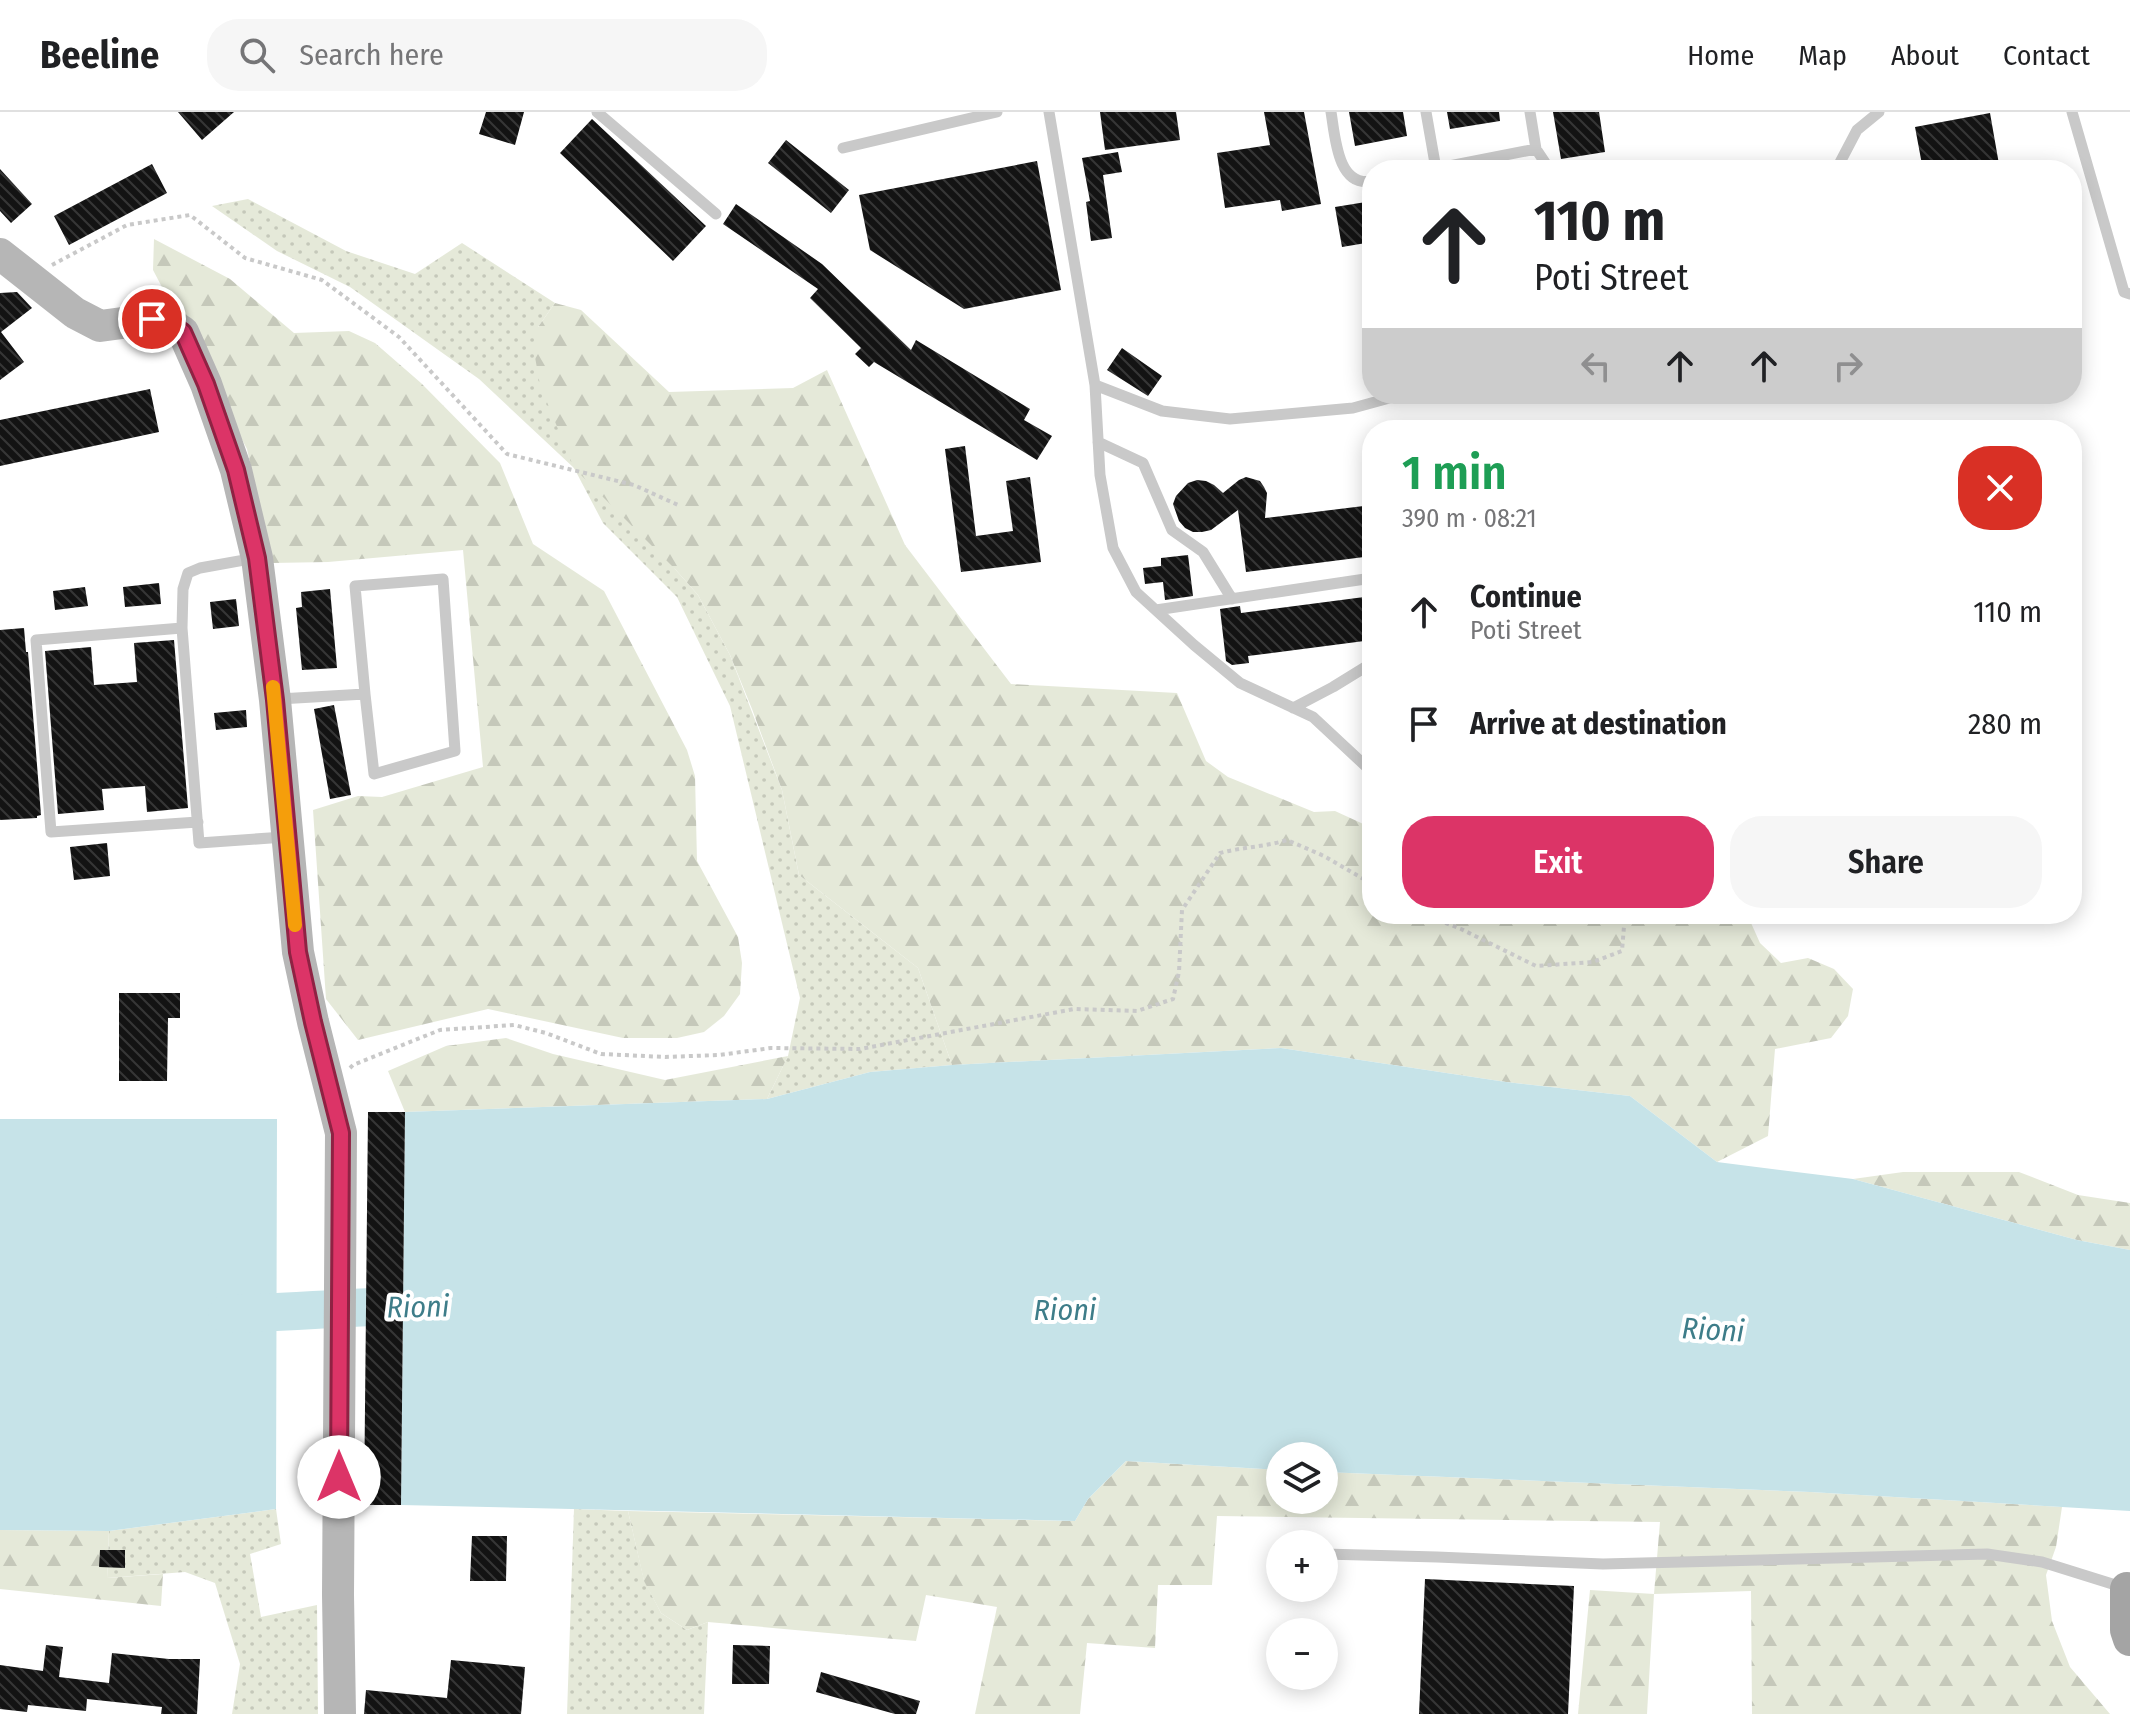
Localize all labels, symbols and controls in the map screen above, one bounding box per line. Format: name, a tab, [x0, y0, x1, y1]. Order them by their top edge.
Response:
search box	[207, 19, 767, 91]
text: Beeline	[40, 32, 159, 78]
icon: search	[235, 33, 279, 77]
text: Search here	[299, 37, 444, 73]
text: Home	[1687, 39, 1754, 72]
text: Map	[1798, 39, 1847, 72]
text: About	[1891, 39, 1959, 72]
text: Contact	[2003, 39, 2090, 72]
text: 110 m	[1534, 188, 1665, 255]
icon: ahead	[1402, 192, 1506, 296]
text: Poti Street	[1534, 256, 1689, 300]
pin	[118, 285, 186, 353]
icon: arrive	[130, 297, 174, 341]
icon: left	[1574, 344, 1618, 388]
icon: ahead	[1658, 344, 1702, 388]
icon: ahead	[1742, 344, 1786, 388]
icon: right	[1826, 344, 1870, 388]
text: 1 min	[1402, 444, 1507, 502]
button: close	[1958, 446, 2042, 530]
text: 390 m · 08:21	[1402, 503, 1537, 534]
text: Continue	[1470, 579, 1582, 615]
icon: ahead	[1402, 590, 1446, 634]
text: 110 m	[1973, 594, 2042, 630]
text: Poti Street	[1470, 615, 1582, 646]
icon: arrive	[1402, 702, 1446, 746]
text: Arrive at destination	[1470, 706, 1727, 742]
text: 280 m	[1968, 706, 2042, 742]
button: Exit	[1402, 816, 1714, 908]
button: Share	[1730, 816, 2042, 908]
water label: Rioni	[386, 1288, 450, 1326]
water label: Rioni	[1034, 1292, 1097, 1328]
water label: Rioni	[1681, 1310, 1746, 1350]
position arrow	[297, 1435, 381, 1519]
map controls	[1266, 1442, 1338, 1690]
button: layers	[1266, 1442, 1338, 1514]
button: +	[1266, 1530, 1338, 1602]
button: −	[1266, 1618, 1338, 1690]

